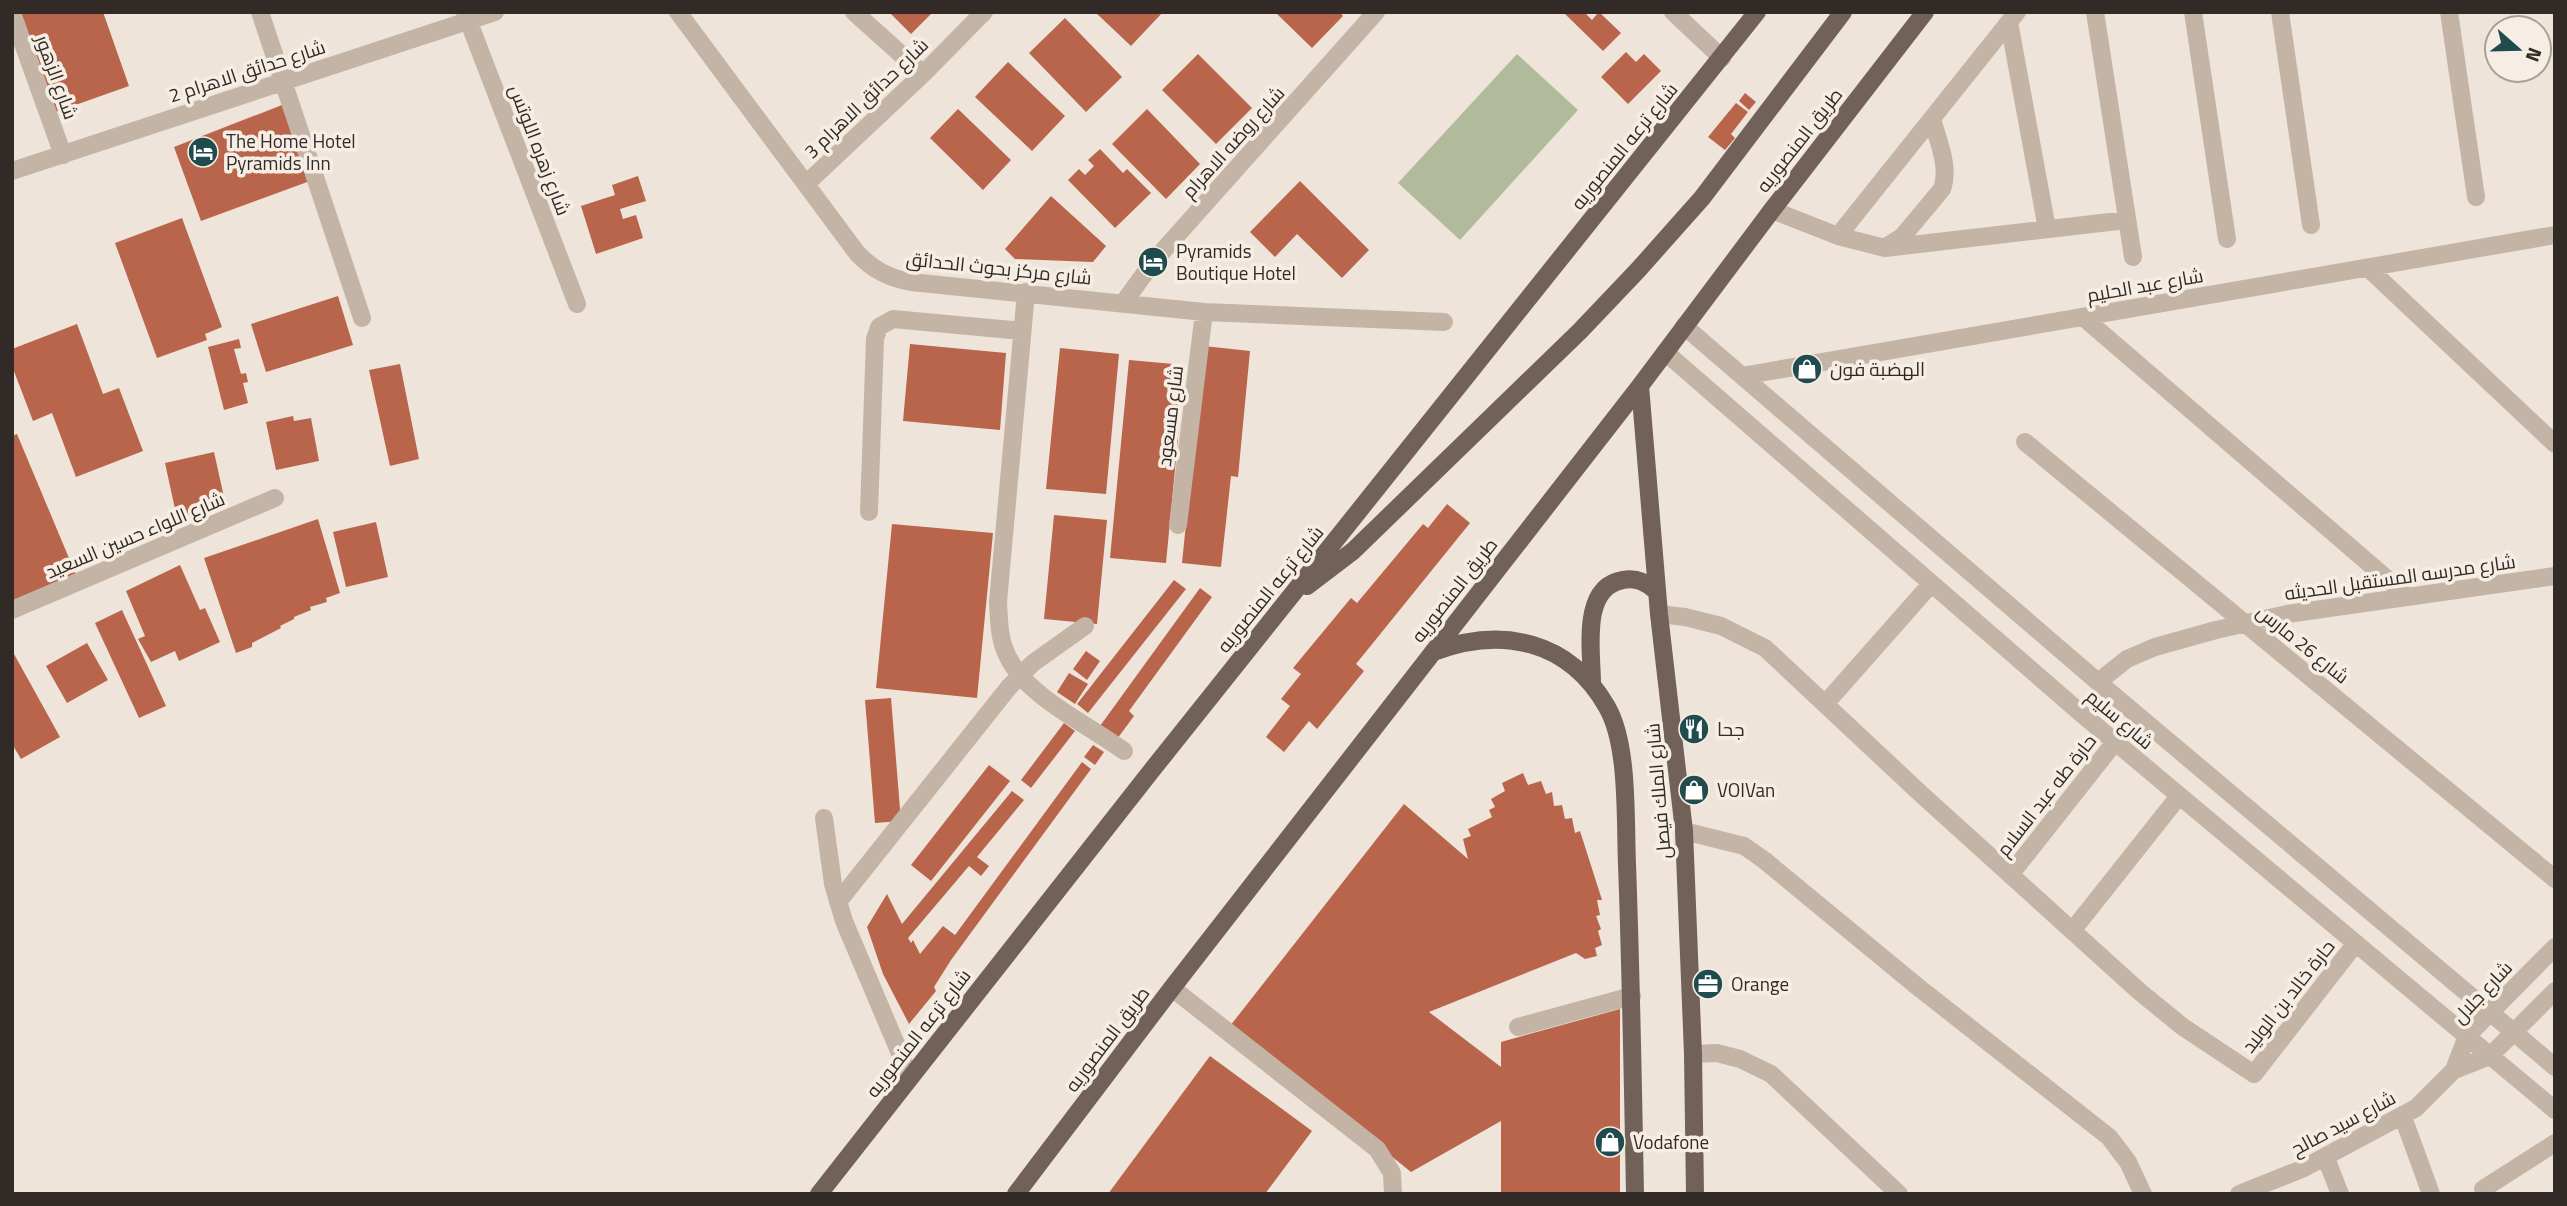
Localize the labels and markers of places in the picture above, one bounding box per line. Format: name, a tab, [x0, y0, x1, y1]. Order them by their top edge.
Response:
place label: The Home Hotel Pyramids Inn	[226, 126, 356, 177]
hotel icon: The Home Hotel Pyramids Inn	[186, 135, 220, 169]
place label: Pyramids Boutique Hotel	[1176, 236, 1296, 287]
hotel icon: Pyramids Boutique Hotel	[1136, 245, 1170, 279]
shop icon: الهضبة فون	[1790, 352, 1824, 386]
place label: الهضبة فون	[1830, 354, 1925, 383]
restaurant icon: جحا	[1677, 712, 1711, 746]
place label: جحا	[1717, 714, 1745, 743]
shop icon: VOIVan	[1677, 773, 1711, 807]
place label: VOIVan	[1717, 775, 1775, 804]
office icon: Orange	[1691, 967, 1725, 1001]
place label: Orange	[1731, 969, 1789, 998]
shop icon: Vodafone	[1593, 1125, 1627, 1159]
place label: Vodafone	[1633, 1127, 1709, 1156]

